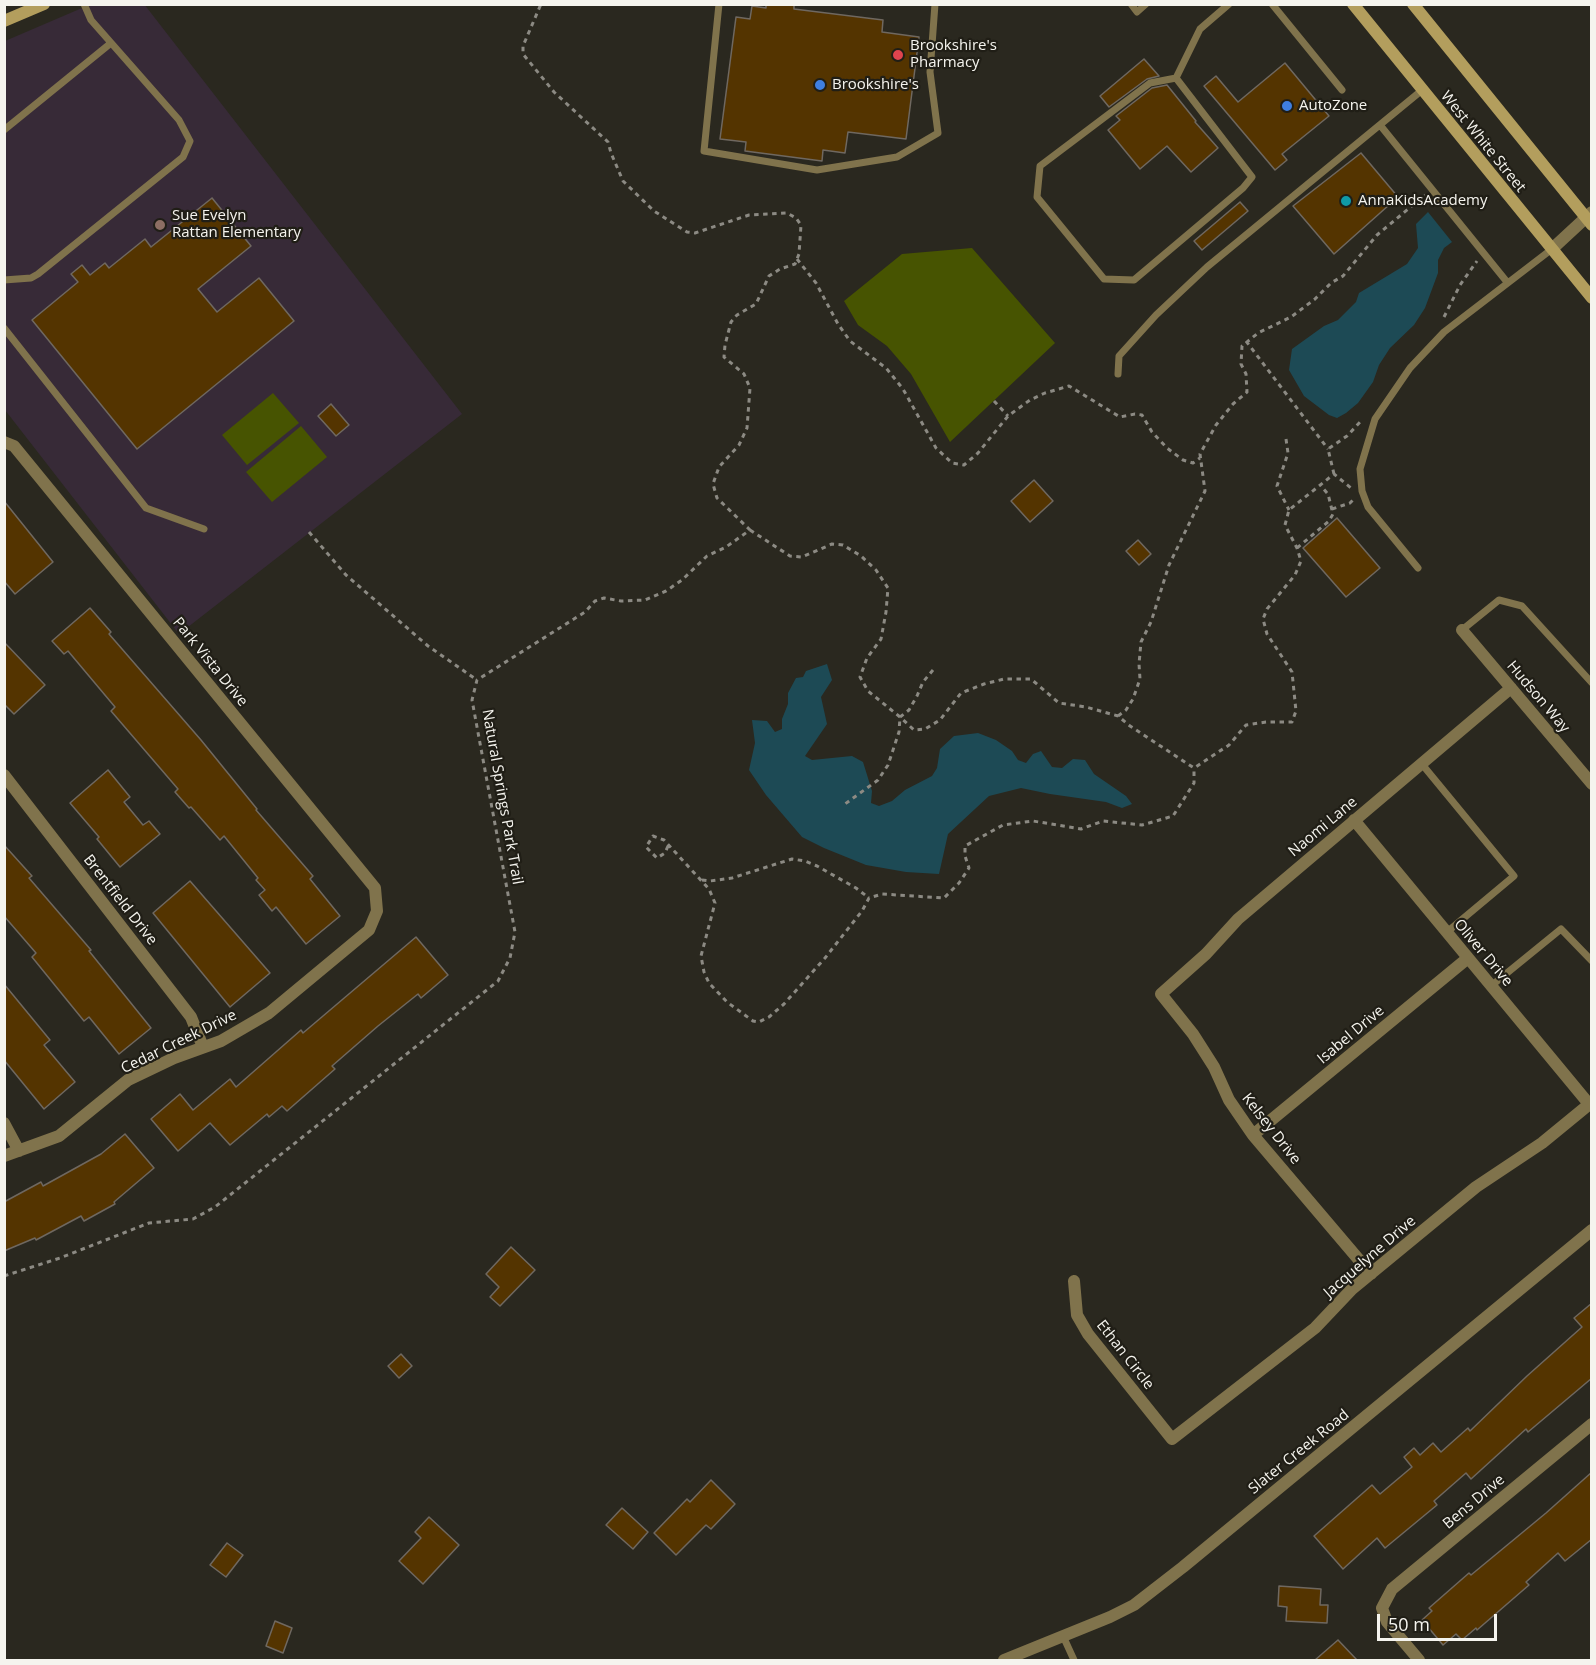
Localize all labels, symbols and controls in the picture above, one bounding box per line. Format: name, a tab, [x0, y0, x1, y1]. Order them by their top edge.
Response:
place label: Brookshire's Pharmacy	[910, 37, 997, 72]
marker: Brookshire's Pharmacy	[891, 48, 905, 62]
place label: Brookshire's	[832, 76, 919, 94]
marker: Brookshire's	[813, 78, 827, 92]
street label: West White Street	[1437, 88, 1529, 196]
place label: AutoZone	[1299, 97, 1367, 115]
marker: AutoZone	[1280, 99, 1294, 113]
place label: AnnaKidsAcademy	[1358, 192, 1488, 210]
marker: AnnaKidsAcademy	[1339, 194, 1353, 208]
place label: Sue Evelyn Rattan Elementary	[172, 207, 301, 242]
marker: Sue Evelyn Rattan Elementary	[153, 218, 167, 232]
street label: Park Vista Drive	[169, 614, 251, 710]
street label: Hudson Way	[1503, 657, 1573, 737]
street label: Natural Springs Park Trail	[478, 708, 526, 886]
street label: Naomi Lane	[1285, 793, 1361, 861]
street label: Brentfield Drive	[79, 851, 161, 949]
street label: Oliver Drive	[1450, 916, 1516, 990]
street label: Isabel Drive	[1314, 1002, 1388, 1068]
street label: Cedar Creek Drive	[118, 1006, 240, 1078]
street label: Kelsey Drive	[1238, 1090, 1304, 1168]
street label: Jacquelyne Drive	[1320, 1212, 1420, 1302]
street label: Ethan Circle	[1092, 1317, 1158, 1393]
street label: Slater Creek Road	[1245, 1406, 1353, 1498]
street label: Bens Drive	[1439, 1471, 1509, 1533]
scale bar	[1380, 1602, 1500, 1640]
text: 50 m	[1388, 1612, 1430, 1636]

